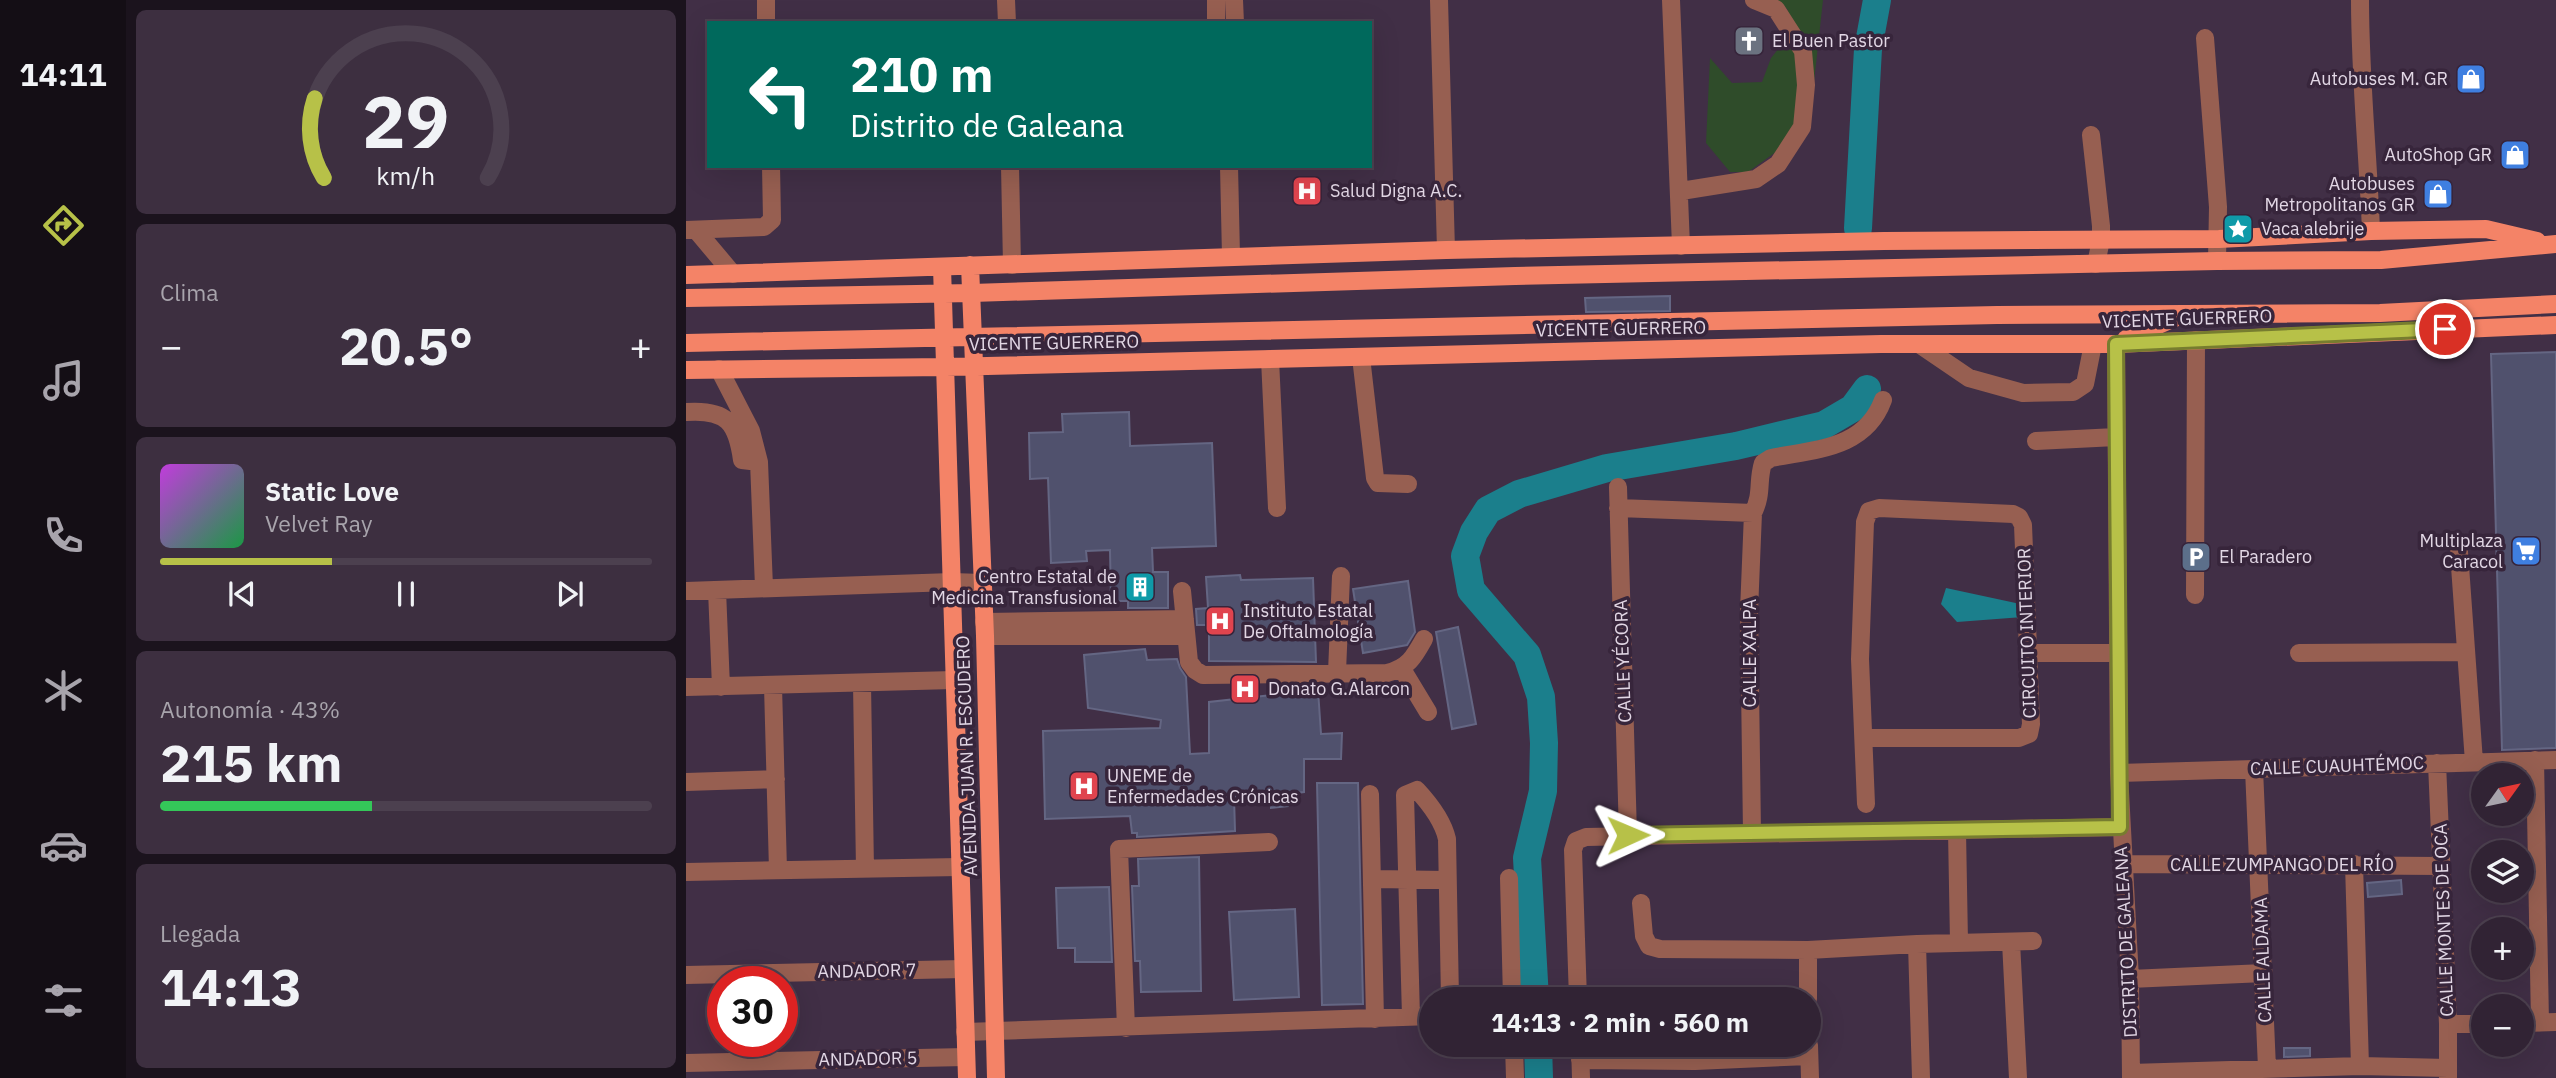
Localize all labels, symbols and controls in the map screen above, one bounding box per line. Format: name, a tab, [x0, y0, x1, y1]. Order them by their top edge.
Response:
church icon: El Buen Pastor	[1732, 24, 1766, 58]
place label: El Buen Pastor	[1772, 29, 1890, 52]
text: 210 m	[850, 42, 994, 105]
icon: left	[735, 49, 826, 140]
text: 14:11	[19, 53, 107, 95]
shop icon: Autobuses M. GR	[2454, 62, 2488, 96]
place label: Autobuses M. GR	[2310, 67, 2448, 90]
text: 29	[362, 73, 450, 168]
text: Distrito de Galeana	[850, 104, 1124, 146]
shop icon: AutoShop GR	[2498, 138, 2532, 172]
place label: AutoShop GR	[2384, 143, 2492, 166]
text: km/h	[377, 159, 435, 192]
place label: Autobuses Metropolitanos GR	[2264, 172, 2415, 216]
hospital icon: Salud Digna A.C.	[1290, 174, 1324, 208]
shop icon: Autobuses Metropolitanos GR	[2421, 177, 2455, 211]
place label: Salud Digna A.C.	[1330, 179, 1462, 202]
icon: directions	[39, 201, 88, 250]
place icon: Vaca alebrije	[2221, 212, 2255, 246]
place label: Vaca alebrije	[2261, 217, 2364, 240]
text: Clima	[160, 277, 219, 307]
pin	[2415, 299, 2475, 359]
street label: VICENTE GUERRERO	[2101, 304, 2273, 333]
icon: arrive	[2426, 310, 2464, 348]
text: 20.5°	[339, 312, 473, 379]
street label: VICENTE GUERRERO	[1536, 316, 1706, 341]
text: −	[160, 321, 183, 370]
text: +	[629, 321, 652, 370]
street label: VICENTE GUERRERO	[969, 330, 1139, 355]
icon: music	[39, 356, 88, 405]
text: Static Love	[265, 474, 399, 508]
text: Velvet Ray	[265, 508, 372, 538]
icon: phone	[39, 511, 88, 560]
place label: Multiplaza Caracol	[2420, 529, 2503, 573]
supermarket icon: Multiplaza Caracol	[2509, 534, 2543, 568]
parking icon: El Paradero	[2179, 540, 2213, 574]
place label: El Paradero	[2219, 545, 2312, 568]
street label: CIRCUITO INTERIOR	[2012, 547, 2041, 719]
place label: Centro Estatal de Medicina Transfusional	[931, 565, 1117, 609]
building icon: Centro Estatal de Medicina Transfusional	[1123, 570, 1157, 604]
icon: previous	[223, 575, 261, 613]
icon: pause	[387, 575, 425, 613]
icon: next	[551, 575, 589, 613]
street label: CALLE YÉCORA	[1609, 598, 1636, 723]
street label: CALLE XALPA	[1738, 598, 1761, 707]
place label: Instituto Estatal De Oftalmología	[1243, 599, 1373, 643]
hospital icon: Instituto Estatal De Oftalmología	[1203, 604, 1237, 638]
street label: AVENIDA JUAN R. ESCUDERO	[951, 635, 982, 877]
icon: climate	[39, 666, 88, 715]
hospital icon: Donato G.Alarcon	[1228, 672, 1262, 706]
place label: Donato G.Alarcon	[1268, 677, 1410, 700]
text: Autonomía · 43%	[160, 694, 340, 724]
text: 215 km	[160, 729, 342, 796]
street label: CALLE CUAUHTÉMOC	[2250, 751, 2424, 780]
north arrow	[2471, 763, 2534, 826]
map controls	[2471, 763, 2534, 1057]
place label: UNEME de Enfermedades Crónicas	[1107, 764, 1299, 808]
hospital icon: UNEME de Enfermedades Crónicas	[1067, 769, 1101, 803]
position arrow	[1591, 798, 1665, 872]
icon: car	[39, 821, 88, 870]
street label: CALLE MONTES DE OCA	[2429, 823, 2458, 1017]
button: layers	[2471, 840, 2534, 903]
street label: DISTRITO DE GALEANA	[2109, 845, 2142, 1038]
street label: CALLE ZUMPANGO DEL RÍO	[2170, 853, 2394, 876]
street label: CALLE ALDAMA	[2249, 896, 2276, 1023]
button: +	[2471, 917, 2534, 980]
text: Llegada	[160, 918, 240, 948]
text: 14:13	[160, 953, 302, 1020]
street label: ANDADOR 7	[817, 958, 917, 983]
speed limit sign: 30	[707, 966, 798, 1057]
icon: filters	[39, 976, 88, 1025]
button: −	[2471, 994, 2534, 1057]
text: 14:13 · 2 min · 560 m	[1491, 1005, 1749, 1039]
street label: ANDADOR 5	[818, 1046, 918, 1071]

